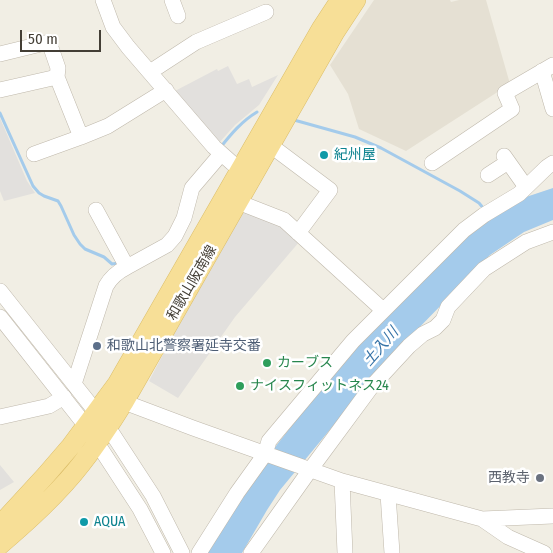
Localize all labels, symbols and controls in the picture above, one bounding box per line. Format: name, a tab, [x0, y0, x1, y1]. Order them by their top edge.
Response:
scale bar	[22, 20, 104, 52]
text: 50 m	[28, 30, 58, 48]
place label: 紀州屋	[334, 147, 376, 163]
marker: 紀州屋	[318, 149, 330, 161]
street label: 和歌山阪南線	[164, 242, 220, 324]
water label: 土入川	[359, 324, 403, 370]
place label: 和歌山北警察署延寺交番	[107, 338, 261, 354]
marker: 和歌山北警察署延寺交番	[91, 340, 103, 352]
place label: カーブス	[277, 355, 333, 371]
marker: カーブス	[261, 357, 273, 369]
place label: ナイスフィットネス24	[250, 378, 389, 394]
marker: ナイスフィットネス24	[234, 380, 246, 392]
place label: 西教寺	[488, 470, 530, 486]
marker: 西教寺	[534, 472, 546, 484]
place label: AQUA	[94, 514, 125, 530]
marker: AQUA	[78, 516, 90, 528]

